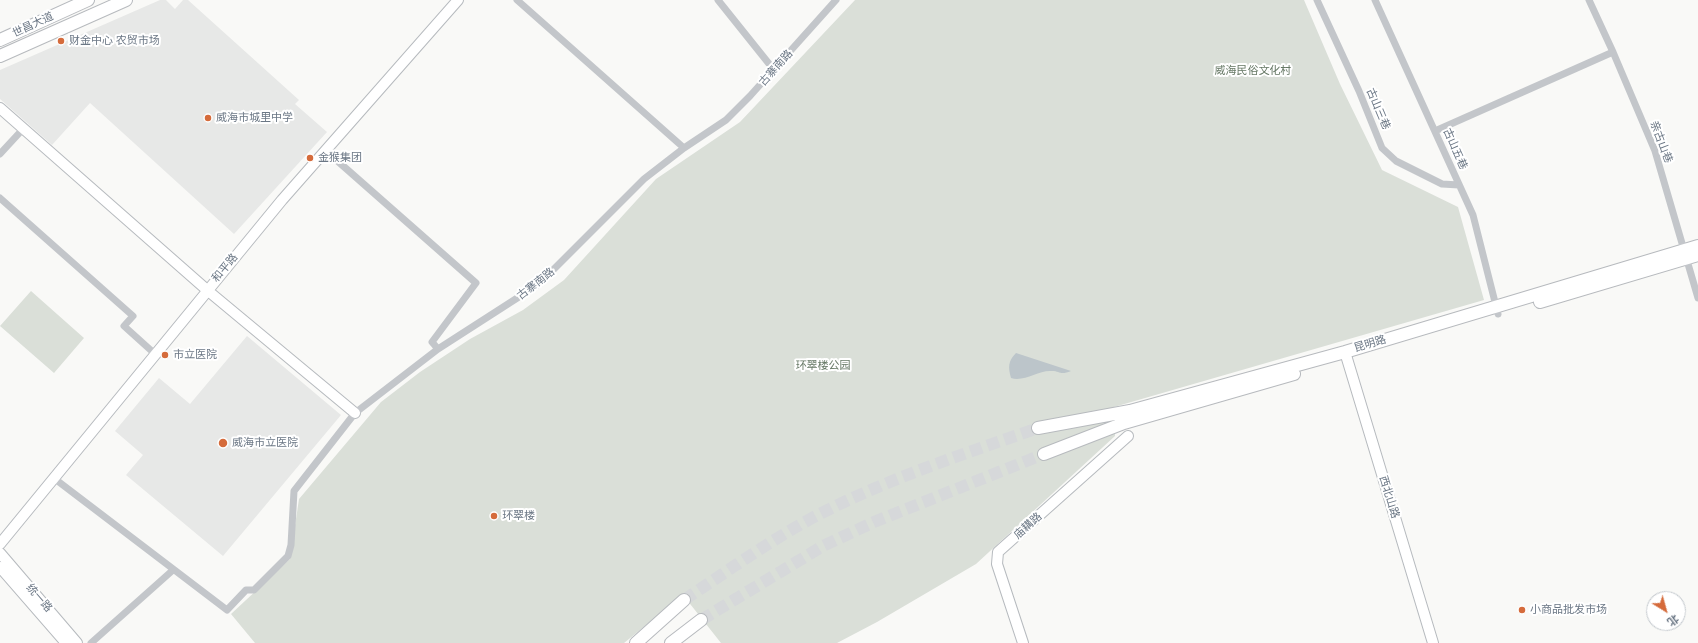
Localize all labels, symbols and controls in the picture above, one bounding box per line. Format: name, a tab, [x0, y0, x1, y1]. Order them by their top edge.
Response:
street label: 世昌大道	[10, 10, 56, 40]
place label: 财金中心 农贸市场	[69, 34, 160, 48]
marker: 财金中心 农贸市场	[56, 36, 66, 46]
street label: 古寨南路	[756, 47, 796, 89]
park label: 威海民俗文化村	[1215, 64, 1291, 78]
street label: 古山三巷	[1363, 86, 1393, 132]
place label: 威海市城里中学	[216, 111, 293, 125]
marker: 威海市城里中学	[203, 113, 213, 123]
street label: 亲古山巷	[1647, 119, 1675, 165]
street label: 古山五巷	[1440, 126, 1470, 172]
place label: 金猴集团	[318, 151, 362, 165]
marker: 金猴集团	[305, 153, 315, 163]
street label: 和平路	[209, 251, 241, 285]
street label: 古寨南路	[515, 265, 557, 303]
street label: 昆明路	[1352, 333, 1388, 355]
place label: 市立医院	[173, 348, 217, 362]
marker: 市立医院	[160, 350, 170, 360]
park label: 环翠楼公园	[796, 359, 850, 373]
place label: 威海市立医院	[232, 436, 298, 450]
marker: 威海市立医院	[217, 437, 229, 449]
street label: 西北山路	[1376, 474, 1402, 520]
place label: 环翠楼	[502, 509, 535, 523]
street label: 庙耩路	[1011, 510, 1045, 542]
marker: 环翠楼	[489, 511, 499, 521]
street label: 统一路	[23, 581, 55, 615]
north arrow	[1646, 591, 1686, 631]
place label: 小商品批发市场	[1530, 603, 1607, 617]
marker: 小商品批发市场	[1517, 605, 1527, 615]
text: 北	[1665, 612, 1681, 629]

